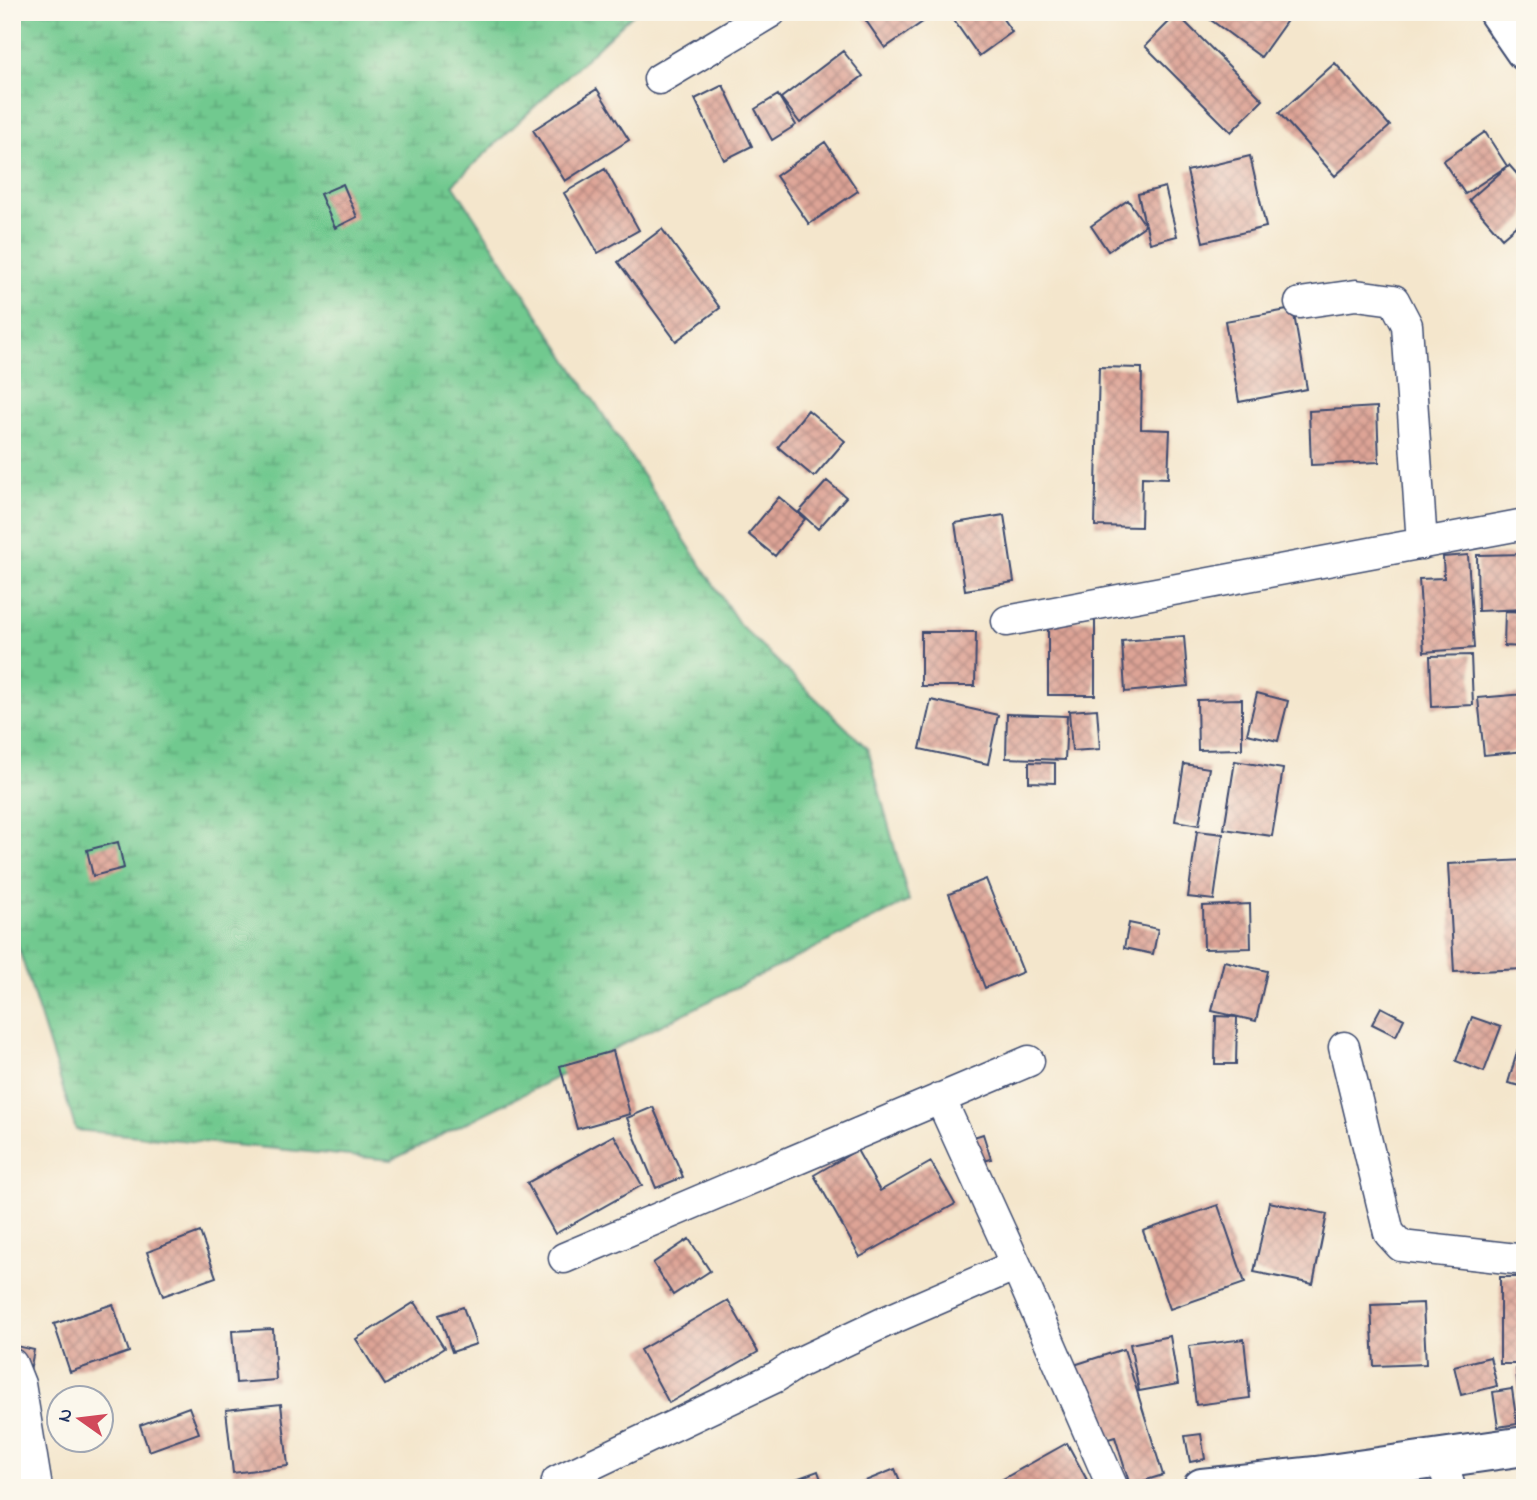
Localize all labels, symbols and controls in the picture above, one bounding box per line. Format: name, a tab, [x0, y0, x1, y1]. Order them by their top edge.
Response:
north arrow	[46, 1384, 116, 1454]
text: N	[51, 1406, 81, 1425]

